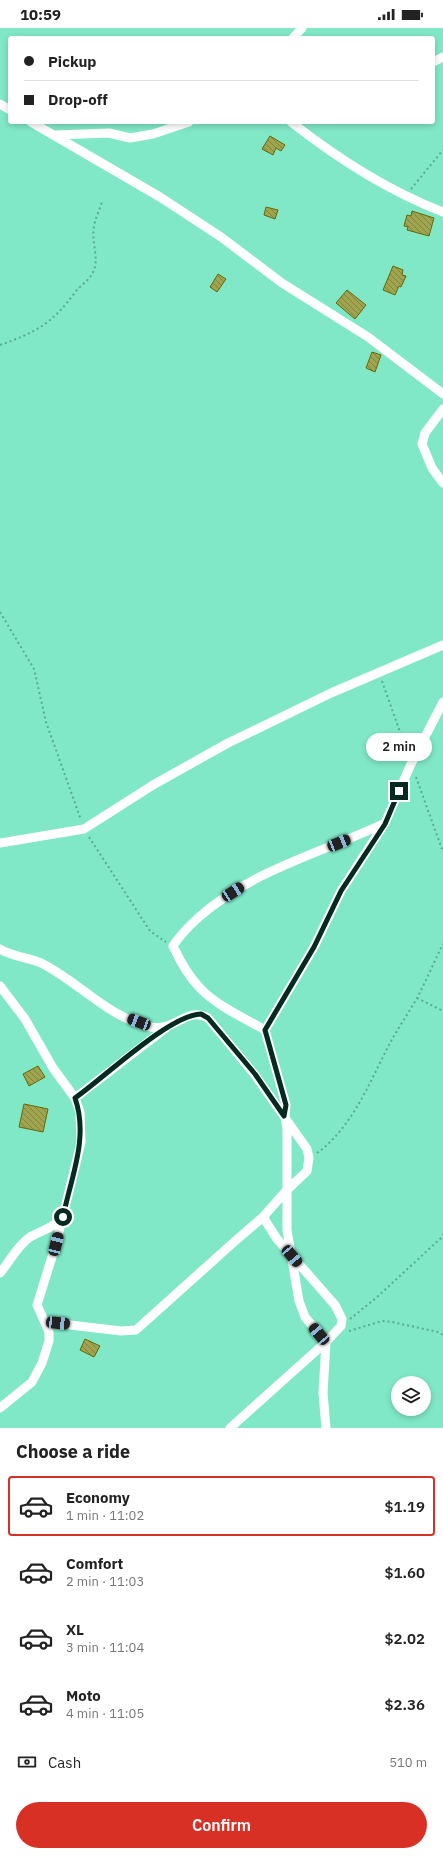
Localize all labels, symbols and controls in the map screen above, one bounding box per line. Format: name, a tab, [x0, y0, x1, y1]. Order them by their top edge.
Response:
text: 10:59	[20, 5, 61, 24]
text: Pickup	[48, 52, 96, 71]
text: Drop-off	[48, 90, 108, 109]
callout: 2 min	[366, 733, 432, 761]
text: 2 min	[382, 738, 416, 755]
route end	[390, 782, 408, 800]
car	[326, 833, 352, 853]
car	[220, 880, 246, 904]
car	[126, 1012, 152, 1032]
route start	[54, 1208, 72, 1226]
car	[47, 1231, 65, 1257]
car	[280, 1243, 304, 1269]
car	[45, 1316, 71, 1330]
car	[307, 1321, 331, 1347]
map controls	[391, 1376, 431, 1416]
button: layers	[391, 1376, 431, 1416]
text: Choose a ride	[16, 1440, 130, 1463]
icon: car	[18, 1488, 54, 1524]
text: Economy	[66, 1488, 130, 1507]
text: $1.19	[385, 1497, 425, 1516]
text: 1 min · 11:02	[66, 1507, 144, 1524]
icon: car	[18, 1554, 54, 1590]
text: Comfort	[66, 1554, 123, 1573]
text: $1.60	[385, 1563, 425, 1582]
text: 2 min · 11:03	[66, 1573, 144, 1590]
icon: car	[18, 1620, 54, 1656]
text: XL	[66, 1620, 84, 1639]
text: $2.02	[385, 1629, 425, 1648]
text: 3 min · 11:04	[66, 1639, 144, 1656]
icon: car	[18, 1686, 54, 1722]
text: Moto	[66, 1686, 101, 1705]
text: $2.36	[385, 1695, 425, 1714]
text: 4 min · 11:05	[66, 1705, 144, 1722]
icon: cash	[16, 1751, 38, 1773]
text: Cash	[48, 1753, 81, 1772]
text: 510 m	[389, 1754, 427, 1771]
button: Confirm	[16, 1802, 427, 1848]

